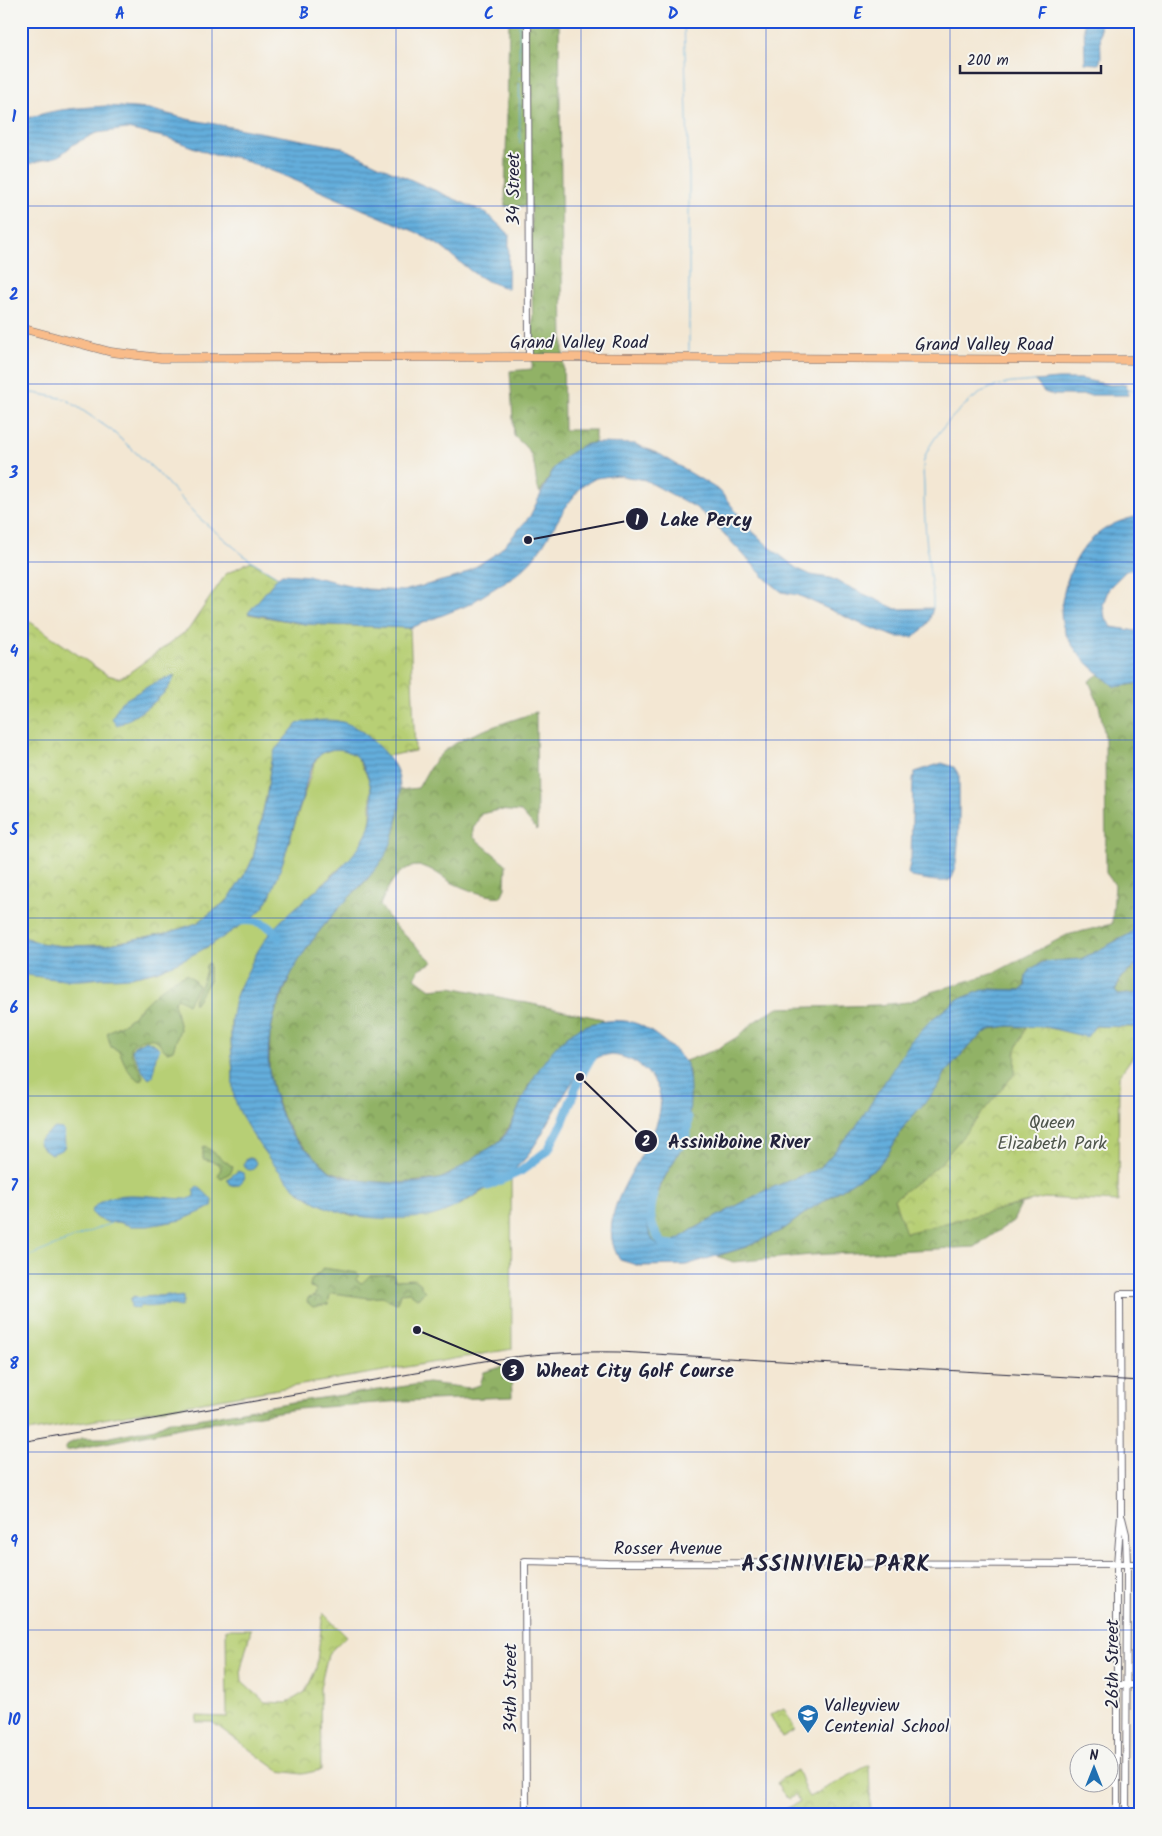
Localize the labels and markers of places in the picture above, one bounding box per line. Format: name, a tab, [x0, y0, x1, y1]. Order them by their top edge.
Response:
callout: Lake Percy	[625, 502, 762, 536]
callout: Assiniboine River	[633, 1124, 820, 1158]
callout: Wheat City Golf Course	[501, 1353, 744, 1387]
place label: Valleyview Centenial School	[824, 1692, 950, 1742]
school or university icon: Valleyview Centenial School	[796, 1703, 820, 1734]

